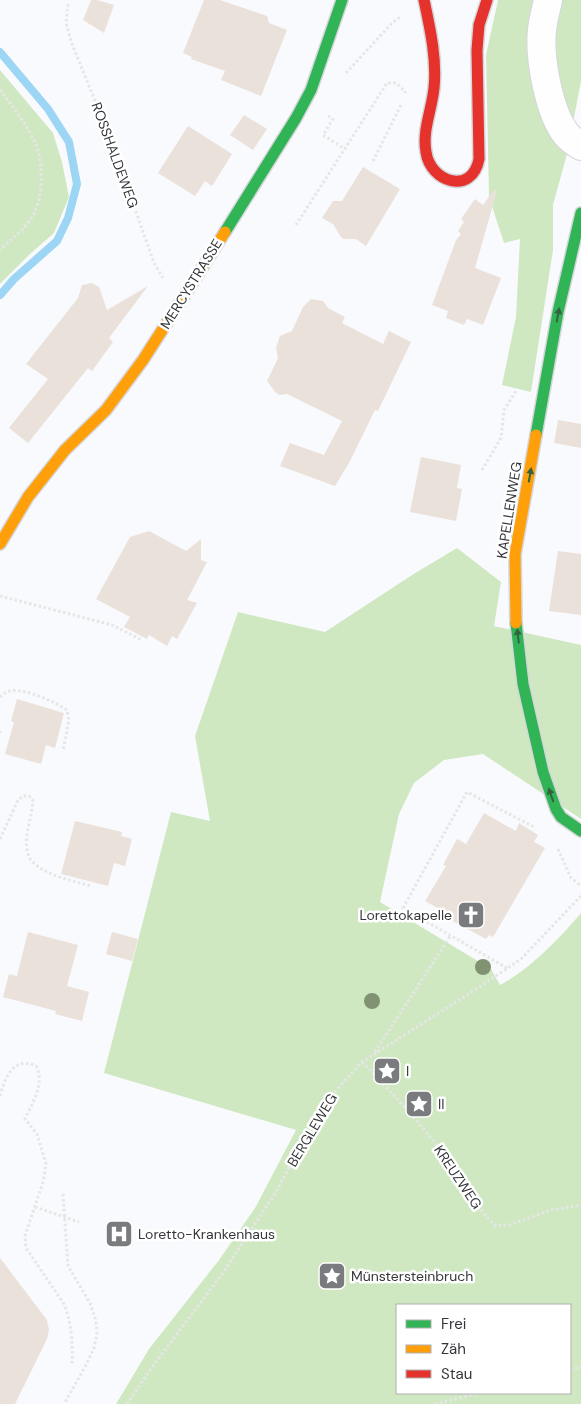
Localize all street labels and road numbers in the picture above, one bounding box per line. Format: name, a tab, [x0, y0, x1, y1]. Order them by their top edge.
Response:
street label: ROSSHALDEWEG	[88, 100, 142, 210]
street label: MERCYSTRASSE	[156, 236, 226, 332]
street label: KAPELLENWEG	[492, 460, 526, 560]
street label: BERGLEWEG	[283, 1090, 341, 1170]
street label: KREUZWEG	[430, 1142, 486, 1212]

